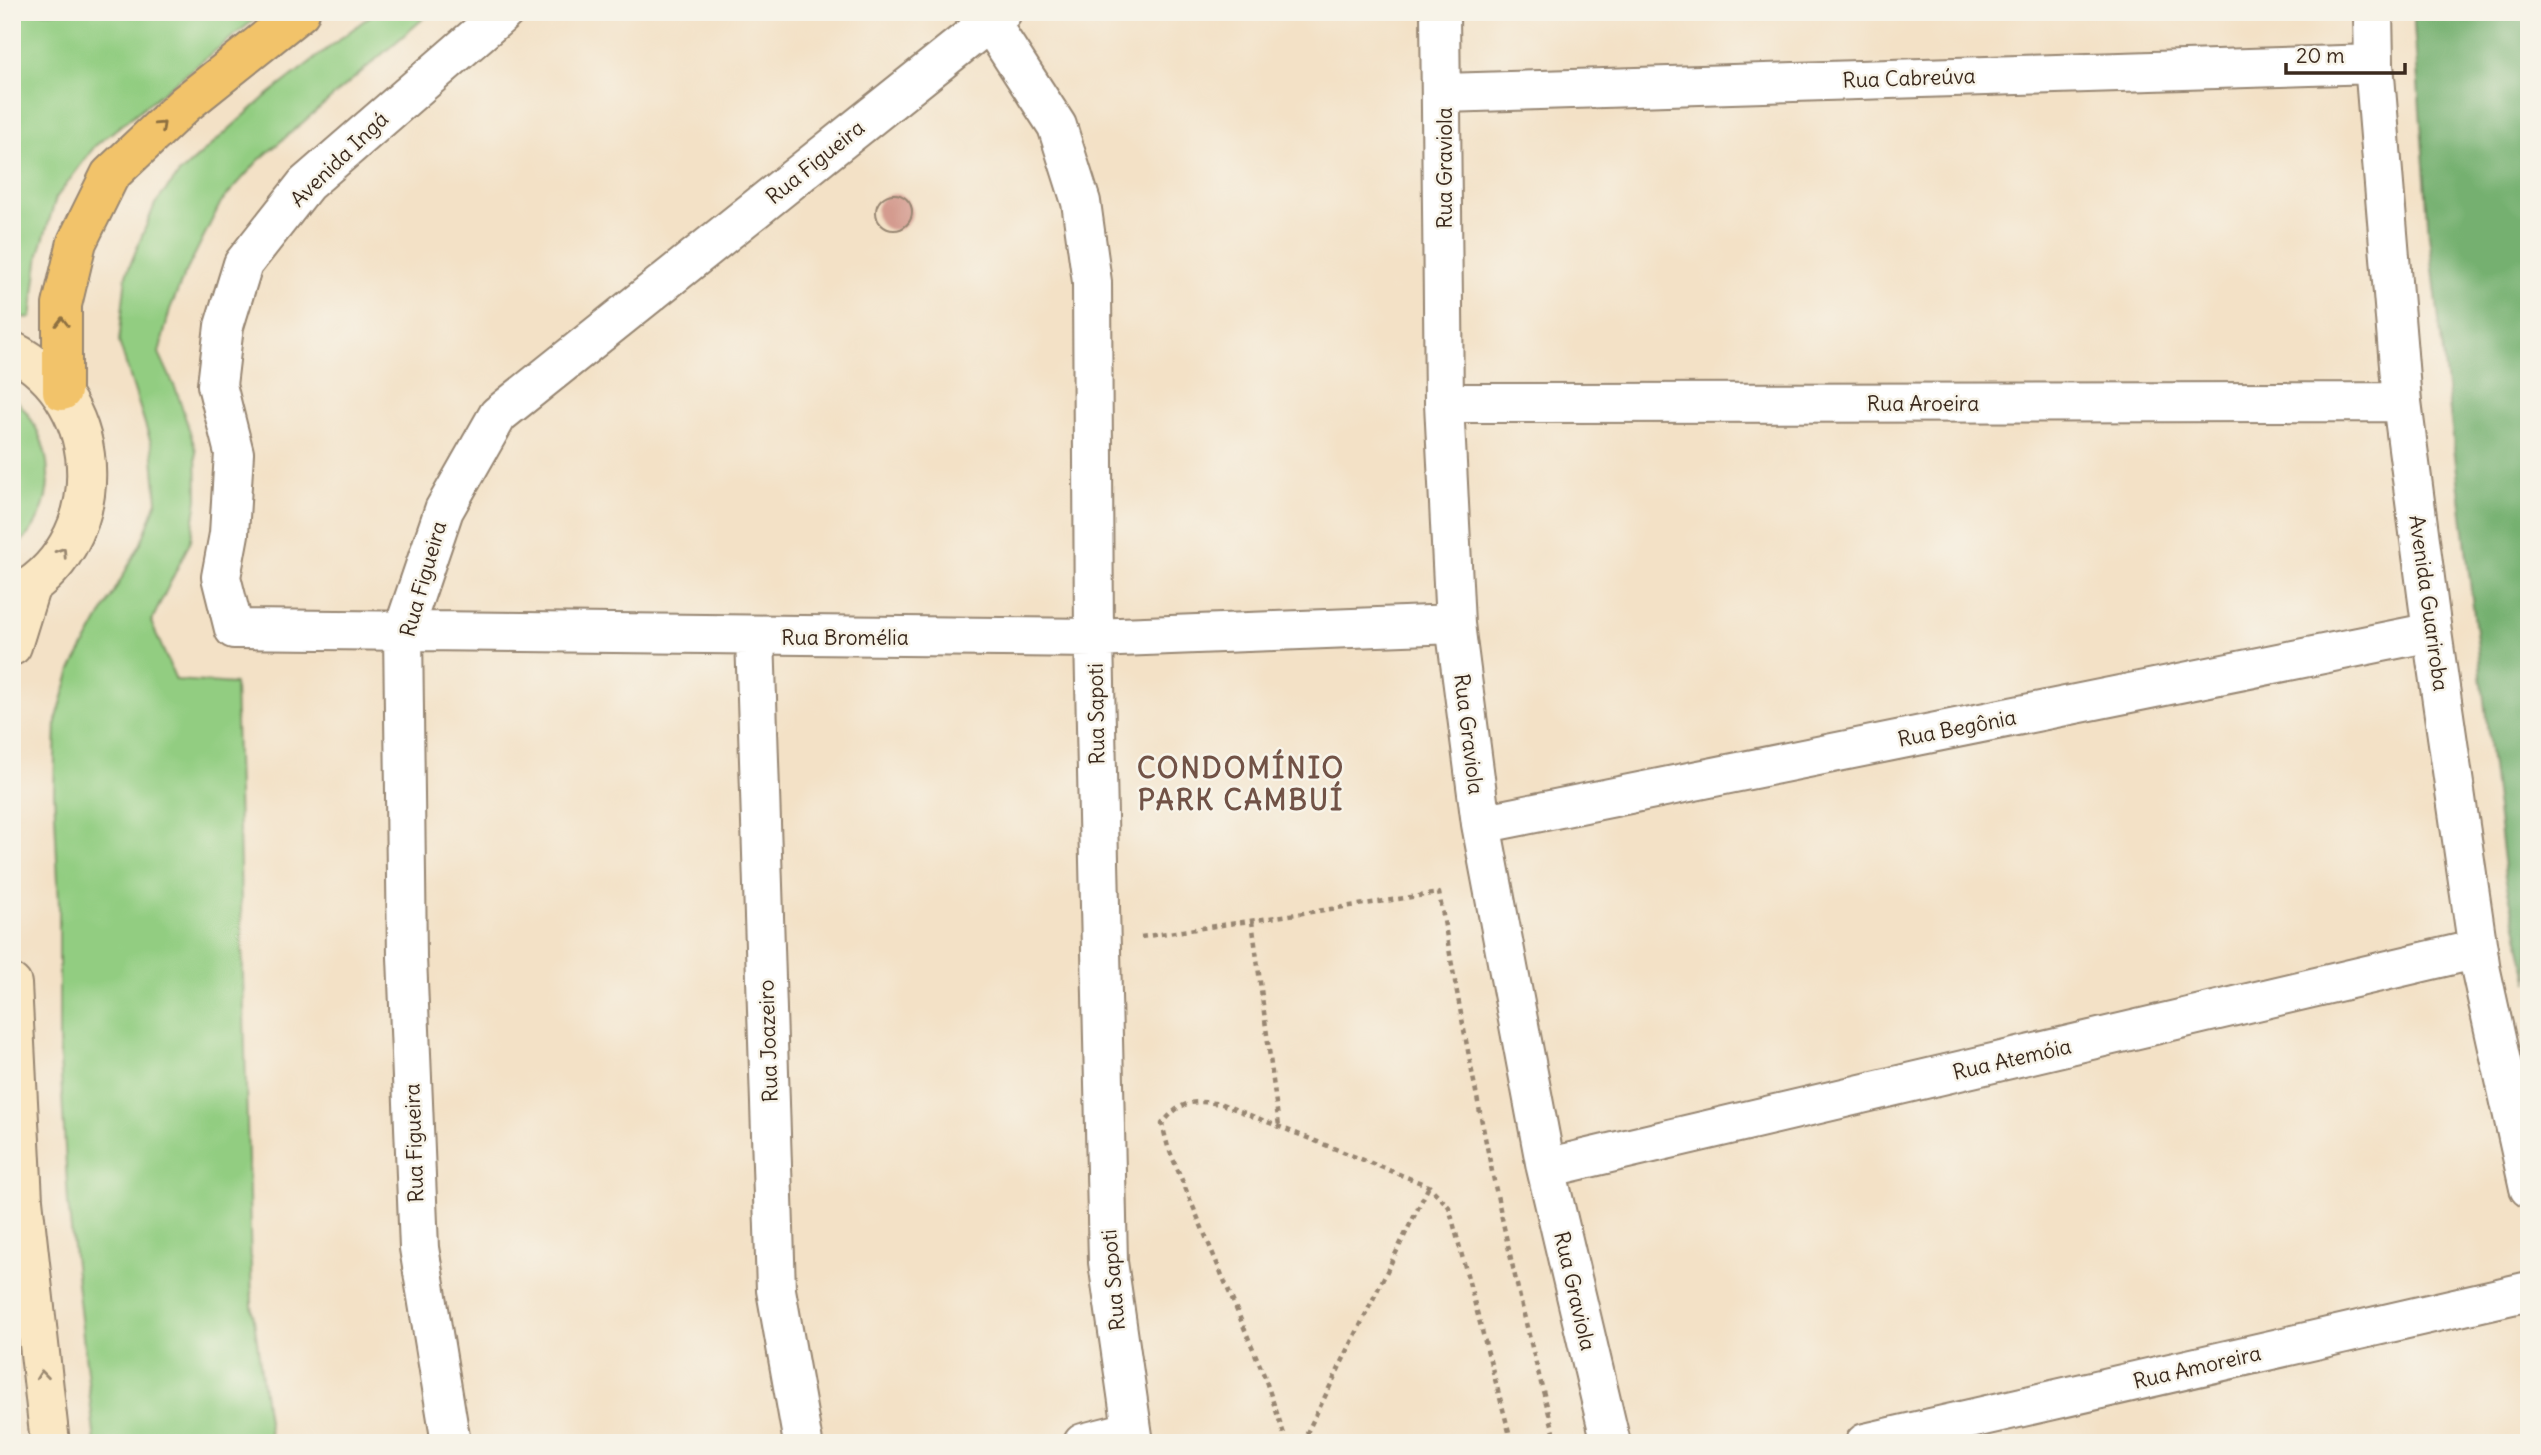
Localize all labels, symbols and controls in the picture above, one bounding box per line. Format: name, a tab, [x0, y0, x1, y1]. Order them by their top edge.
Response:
scale bar	[2286, 32, 2404, 76]
text: 20 m	[2296, 42, 2345, 69]
street label: Rua Cabreúva	[1842, 62, 1976, 94]
street label: Avenida Ingá	[284, 106, 394, 212]
street label: Rua Graviola	[1431, 107, 1458, 229]
street label: Rua Figueira	[760, 114, 870, 210]
one-way arrow	[153, 122, 166, 135]
one-way arrow	[54, 317, 70, 327]
street label: Rua Aroeira	[1867, 390, 1979, 417]
street label: Avenida Guariroba	[2403, 513, 2455, 693]
street label: Rua Figueira	[394, 518, 452, 640]
one-way arrow	[54, 547, 67, 560]
street label: Rua Bromélia	[781, 624, 909, 651]
street label: Rua Sapoti	[1082, 663, 1110, 765]
street label: Rua Graviola	[1448, 672, 1490, 796]
street label: Rua Begônia	[1896, 703, 2018, 753]
district label: CONDOMÍNIO PARK CAMBUÍ	[1137, 749, 1345, 818]
street label: Rua Joazeiro	[752, 979, 784, 1103]
street label: Rua Atemóia	[1950, 1032, 2074, 1086]
street label: Rua Figueira	[398, 1083, 430, 1203]
street label: Rua Sapoti	[1095, 1228, 1131, 1332]
street label: Rua Graviola	[1548, 1229, 1602, 1353]
street label: Rua Amoreira	[2130, 1339, 2264, 1395]
one-way arrow	[35, 1369, 50, 1381]

